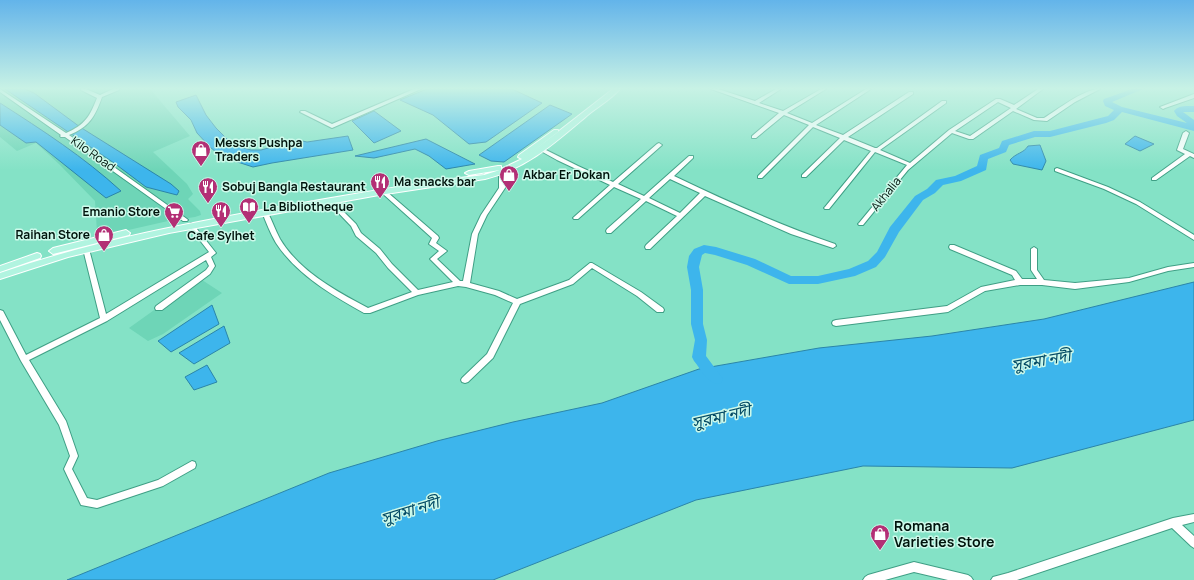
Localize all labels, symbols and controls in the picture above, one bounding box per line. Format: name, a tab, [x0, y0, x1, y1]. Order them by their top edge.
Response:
street label: Kilo Road	[68, 132, 119, 175]
place label: Messrs Pushpa Traders	[215, 134, 302, 165]
shop icon: Messrs Pushpa Traders	[190, 139, 212, 167]
shop icon: Akbar Er Dokan	[498, 164, 520, 192]
place label: Akbar Er Dokan	[523, 166, 610, 183]
restaurant icon: Ma snacks bar	[369, 171, 391, 199]
place label: Ma snacks bar	[394, 173, 476, 190]
street label: Akhalia	[867, 173, 905, 214]
restaurant icon: Sobuj Bangla Restaurant	[197, 176, 219, 204]
place label: Sobuj Bangla Restaurant	[222, 178, 366, 195]
library icon: La Bibliotheque	[238, 196, 260, 224]
place label: La Bibliotheque	[263, 198, 353, 215]
restaurant icon: Cafe Sylhet	[210, 200, 232, 228]
supermarket icon: Emanio Store	[163, 201, 185, 229]
place label: Emanio Store	[83, 203, 160, 220]
shop icon: Raihan Store	[93, 224, 115, 252]
place label: Raihan Store	[15, 226, 90, 243]
place label: Cafe Sylhet	[187, 227, 255, 244]
water label: সুরমা নদী	[1010, 344, 1075, 376]
water label: সুরমা নদী	[690, 398, 755, 433]
water label: সুরমা নদী	[378, 490, 444, 529]
place label: Romana Varieties Store	[894, 516, 995, 551]
shop icon: Romana Varieties Store	[869, 523, 891, 551]

